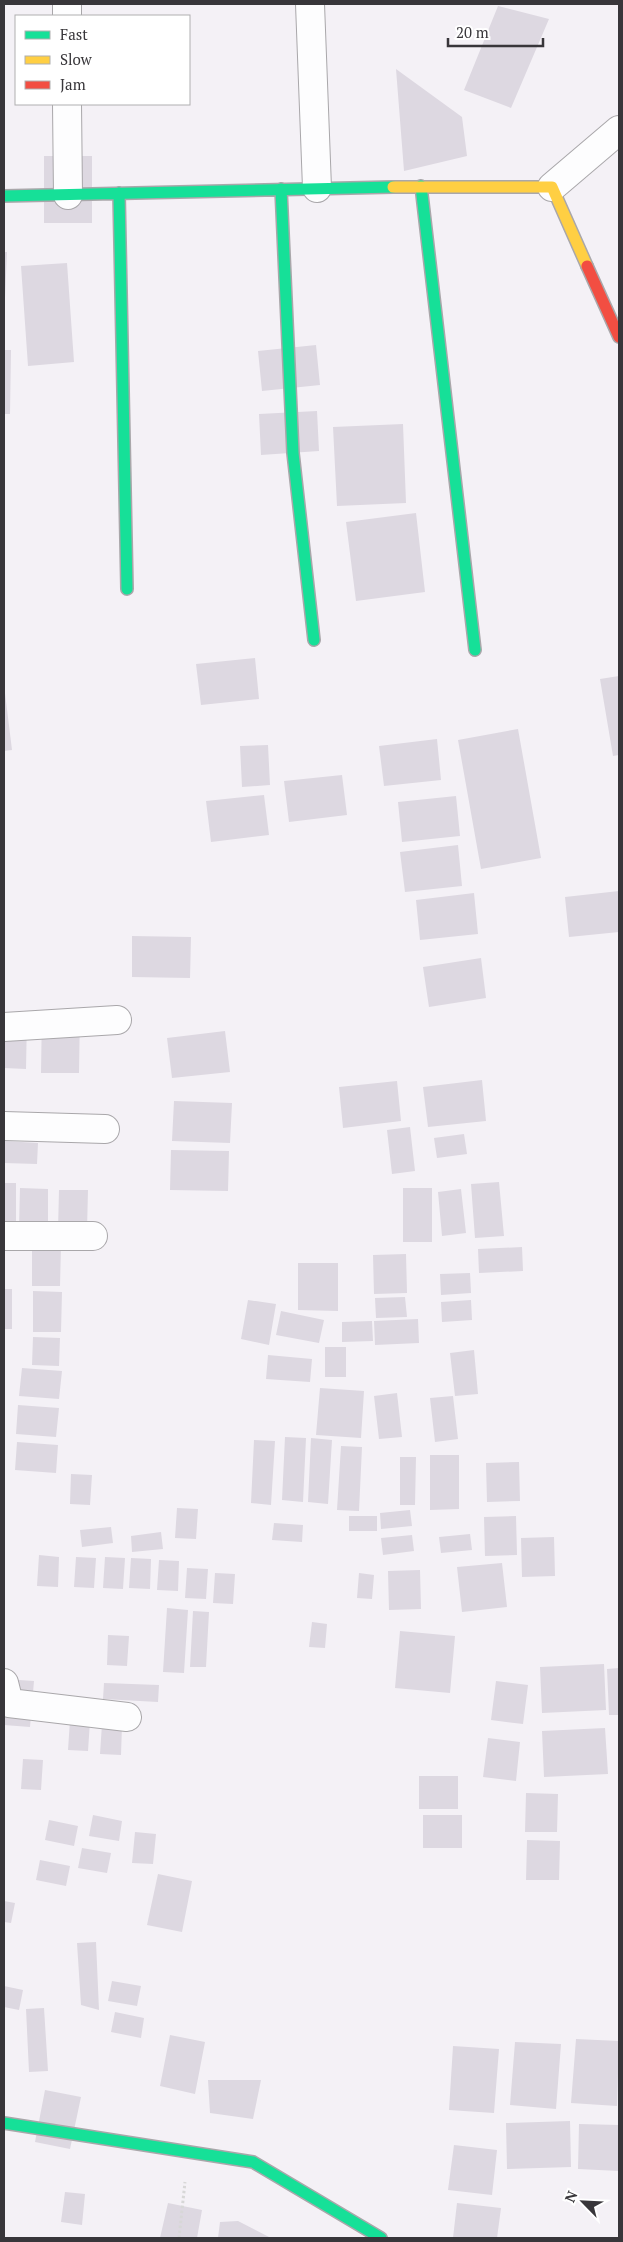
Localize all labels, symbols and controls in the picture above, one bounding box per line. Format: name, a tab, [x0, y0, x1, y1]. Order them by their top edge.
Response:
legend	[15, 15, 190, 105]
scale bar	[448, 15, 543, 47]
text: 20 m	[456, 22, 489, 42]
text: Fast	[60, 24, 88, 44]
text: Slow	[60, 49, 93, 69]
text: Jam	[60, 74, 86, 94]
north arrow	[558, 2177, 608, 2227]
text: N	[560, 2187, 582, 2205]

